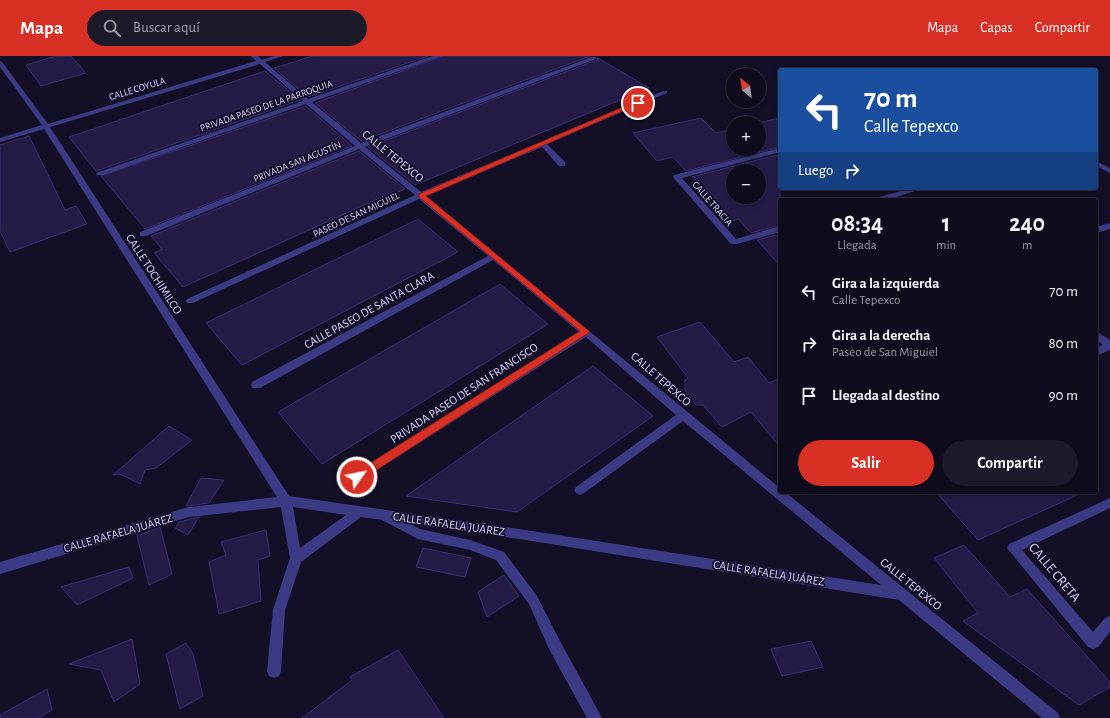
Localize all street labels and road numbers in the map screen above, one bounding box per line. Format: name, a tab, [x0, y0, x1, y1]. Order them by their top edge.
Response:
street label: CALLE COYULA	[108, 76, 167, 102]
street label: PRIVADA PASEO DE LA PARROQUIA	[199, 78, 334, 133]
street label: CALLE TEPEXCO	[360, 128, 426, 185]
street label: PRIVADA SAN AGUSTÍN	[251, 138, 343, 184]
street label: CALLE TRACIA	[690, 179, 734, 228]
street label: PASEO DE SAN MIGUIEL	[312, 190, 402, 239]
street label: CALLE TOCHIMILCO	[124, 232, 184, 316]
street label: CALLE PASEO DE SANTA CLARA	[302, 269, 436, 351]
street label: PRIVADA PASEO DE SAN FRANCISCO	[388, 341, 540, 445]
street label: CALLE TEPEXCO	[629, 350, 694, 408]
street label: CALLE RAFAELA JUÁREZ	[392, 509, 506, 538]
street label: CALLE RAFAELA JUÁREZ	[62, 511, 174, 554]
street label: CALLE CRETA	[1026, 541, 1083, 605]
street label: CALLE TEPEXCO	[878, 556, 944, 613]
street label: CALLE RAFAELA JUÁREZ	[712, 557, 826, 588]

